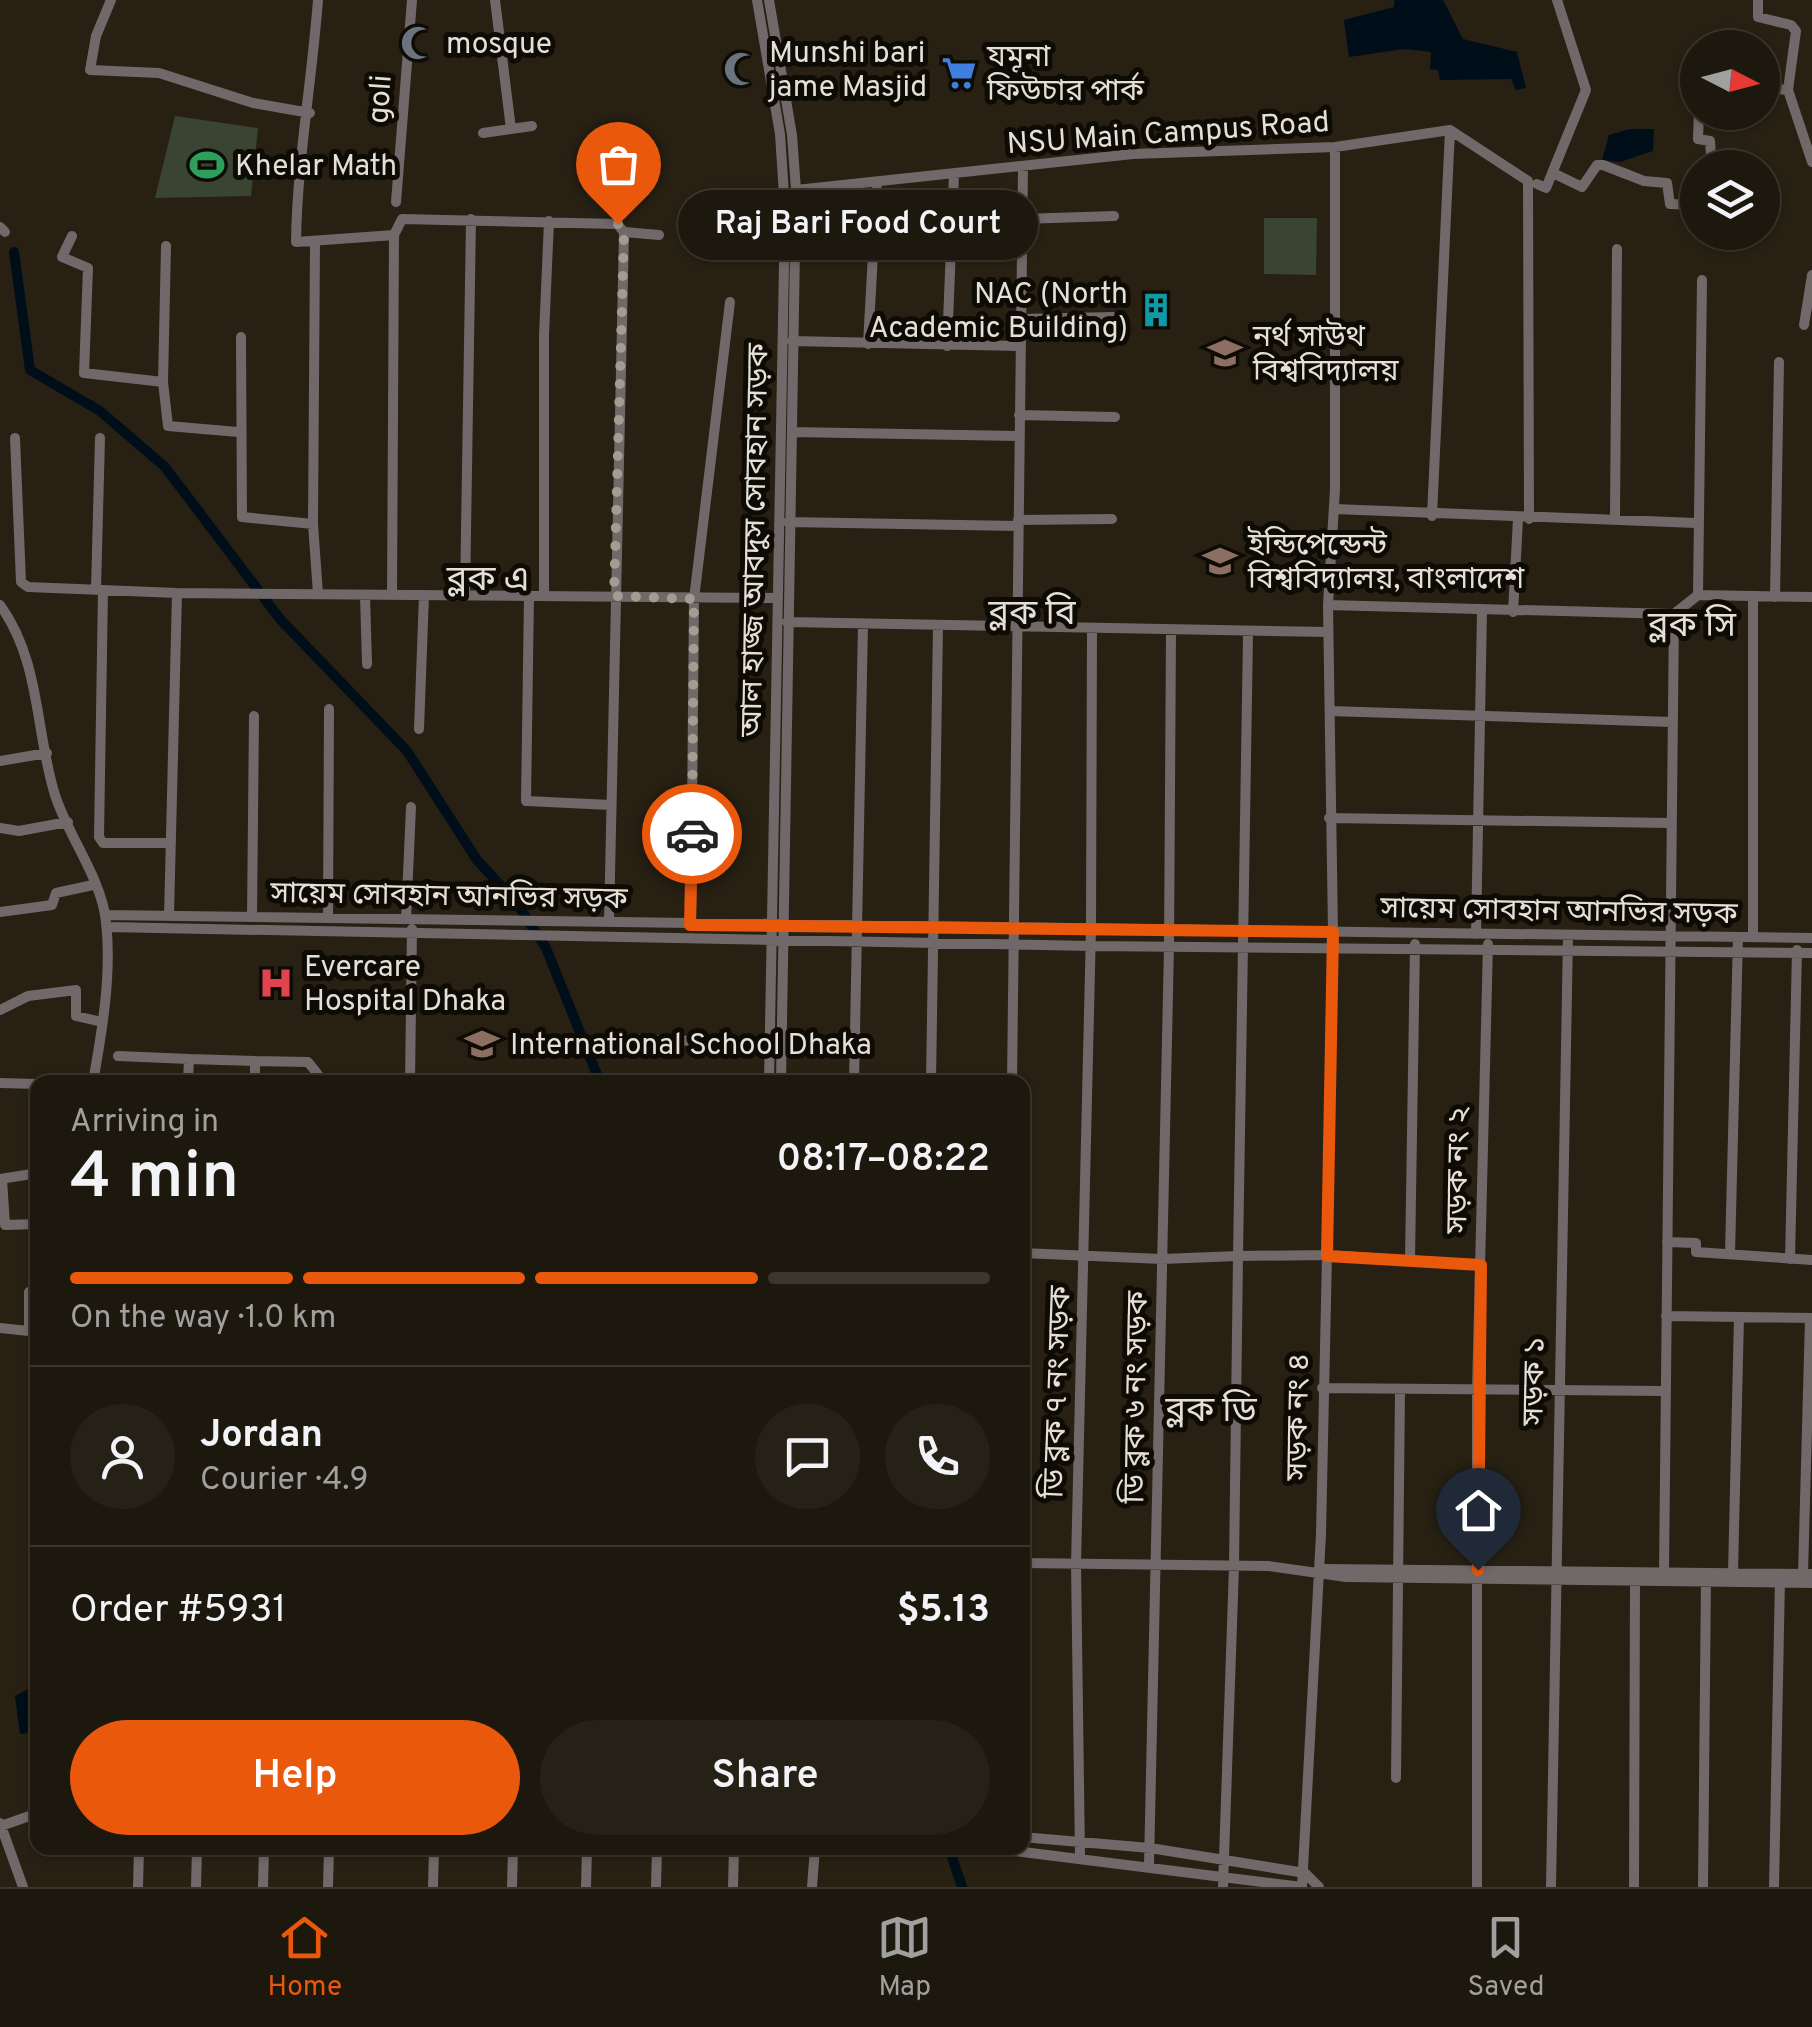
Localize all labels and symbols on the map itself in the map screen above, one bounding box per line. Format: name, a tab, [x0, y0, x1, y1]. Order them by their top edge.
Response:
mosque icon: mosque	[399, 24, 437, 62]
place label: mosque	[446, 27, 552, 64]
north arrow	[1680, 30, 1780, 130]
place label: Munshi bari jame Masjid	[767, 36, 927, 107]
place label: যমুনা ফিউচার পার্ক	[986, 40, 1145, 111]
mosque icon: Munshi bari jame Masjid	[722, 50, 760, 88]
supermarket icon: যমুনা ফিউচার পার্ক	[940, 54, 978, 92]
street label: goli	[361, 73, 402, 125]
street label: NSU Main Campus Road	[1006, 105, 1331, 164]
pin	[576, 122, 661, 225]
sports icon: Khelar Math	[188, 146, 226, 184]
place label: Khelar Math	[235, 149, 397, 186]
callout: Raj Bari Food Court	[678, 189, 1038, 259]
place label: NAC (North Academic Building)	[868, 277, 1128, 348]
building icon: NAC (North Academic Building)	[1137, 291, 1175, 329]
place label: নর্থ সাউথ বিশ্ববিদ্যালয়	[1252, 317, 1400, 391]
school or university icon: নর্থ সাউথ বিশ্ববিদ্যালয়	[1206, 334, 1244, 372]
street label: আল হাজ্জ আবদুস সোবহান সড়ক	[735, 342, 778, 738]
place label: ইন্ডিপেন্ডেন্ট বিশ্ববিদ্যালয়, বাংলাদেশ	[1247, 526, 1525, 599]
school or university icon: ইন্ডিপেন্ডেন্ট বিশ্ববিদ্যালয়, বাংলাদেশ	[1201, 542, 1239, 580]
district label: ব্লক এ	[446, 559, 529, 603]
district label: ব্লক বি	[987, 592, 1077, 637]
district label: ব্লক সি	[1647, 604, 1737, 649]
courier	[642, 784, 742, 884]
street label: সায়েম সোবহান আনভির সড়ক	[269, 874, 629, 919]
street label: সায়েম সোবহান আনভির সড়ক	[1379, 889, 1739, 934]
place label: Evercare Hospital Dhaka	[304, 950, 506, 1021]
hospital icon: Evercare Hospital Dhaka	[257, 964, 295, 1002]
school or university icon: International School Dhaka	[463, 1025, 501, 1063]
place label: International School Dhaka	[510, 1028, 872, 1065]
street label: সড়ক নং ২	[1440, 1106, 1479, 1235]
street label: ডি ব্লক ৭ নং সড়ক	[1034, 1284, 1081, 1500]
street label: ডি ব্লক ৬ নং সড়ক	[1115, 1290, 1158, 1505]
street label: সড়ক ১	[1516, 1336, 1555, 1427]
street label: সড়ক নং ৪	[1280, 1353, 1319, 1482]
district label: ব্লক ডি	[1164, 1389, 1258, 1434]
pin	[1436, 1468, 1521, 1571]

